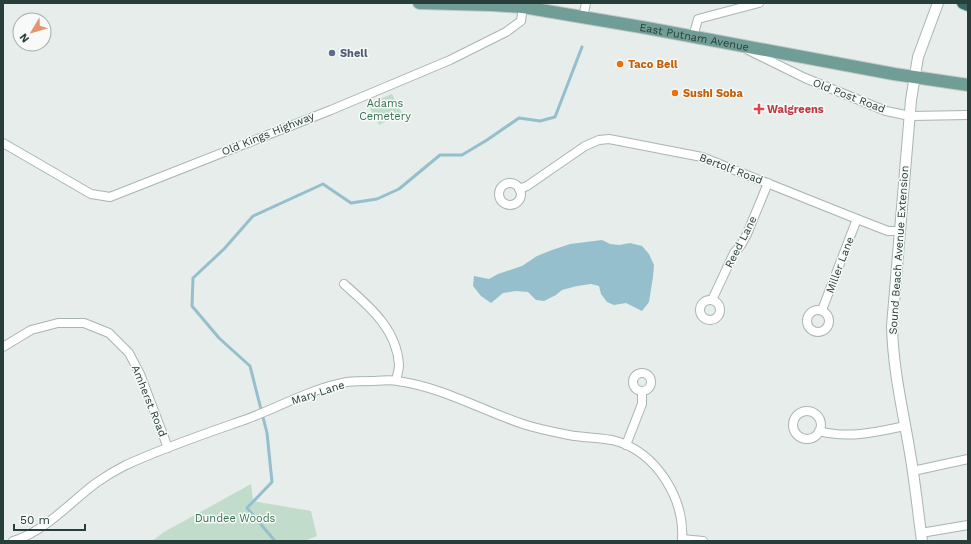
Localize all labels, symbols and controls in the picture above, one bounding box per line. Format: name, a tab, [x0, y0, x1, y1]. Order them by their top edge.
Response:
north arrow	[12, 12, 52, 52]
street label: East Putnam Avenue	[638, 20, 750, 53]
text: N	[17, 31, 32, 45]
place label: Shell	[340, 47, 368, 60]
marker: Shell	[327, 48, 337, 58]
place label: Taco Bell	[628, 58, 678, 71]
marker: Taco Bell	[615, 59, 625, 69]
street label: Old Post Road	[811, 76, 887, 116]
place label: Sushi Soba	[683, 87, 743, 100]
marker: Sushi Soba	[670, 88, 680, 98]
park label: Adams Cemetery	[359, 97, 411, 123]
place label: Walgreens	[767, 103, 824, 116]
marker: Walgreens	[754, 104, 764, 114]
street label: Old Kings Highway	[220, 109, 317, 159]
street label: Bertolf Road	[698, 151, 764, 187]
street label: Sound Beach Avenue Extension	[887, 165, 911, 335]
street label: Reed Lane	[722, 214, 760, 270]
street label: Miller Lane	[823, 235, 857, 295]
street label: Amherst Road	[129, 363, 169, 439]
street label: Mary Lane	[290, 378, 346, 408]
scale bar	[14, 506, 85, 532]
park label: Dundee Woods	[195, 512, 276, 525]
text: 50 m	[20, 513, 50, 527]

